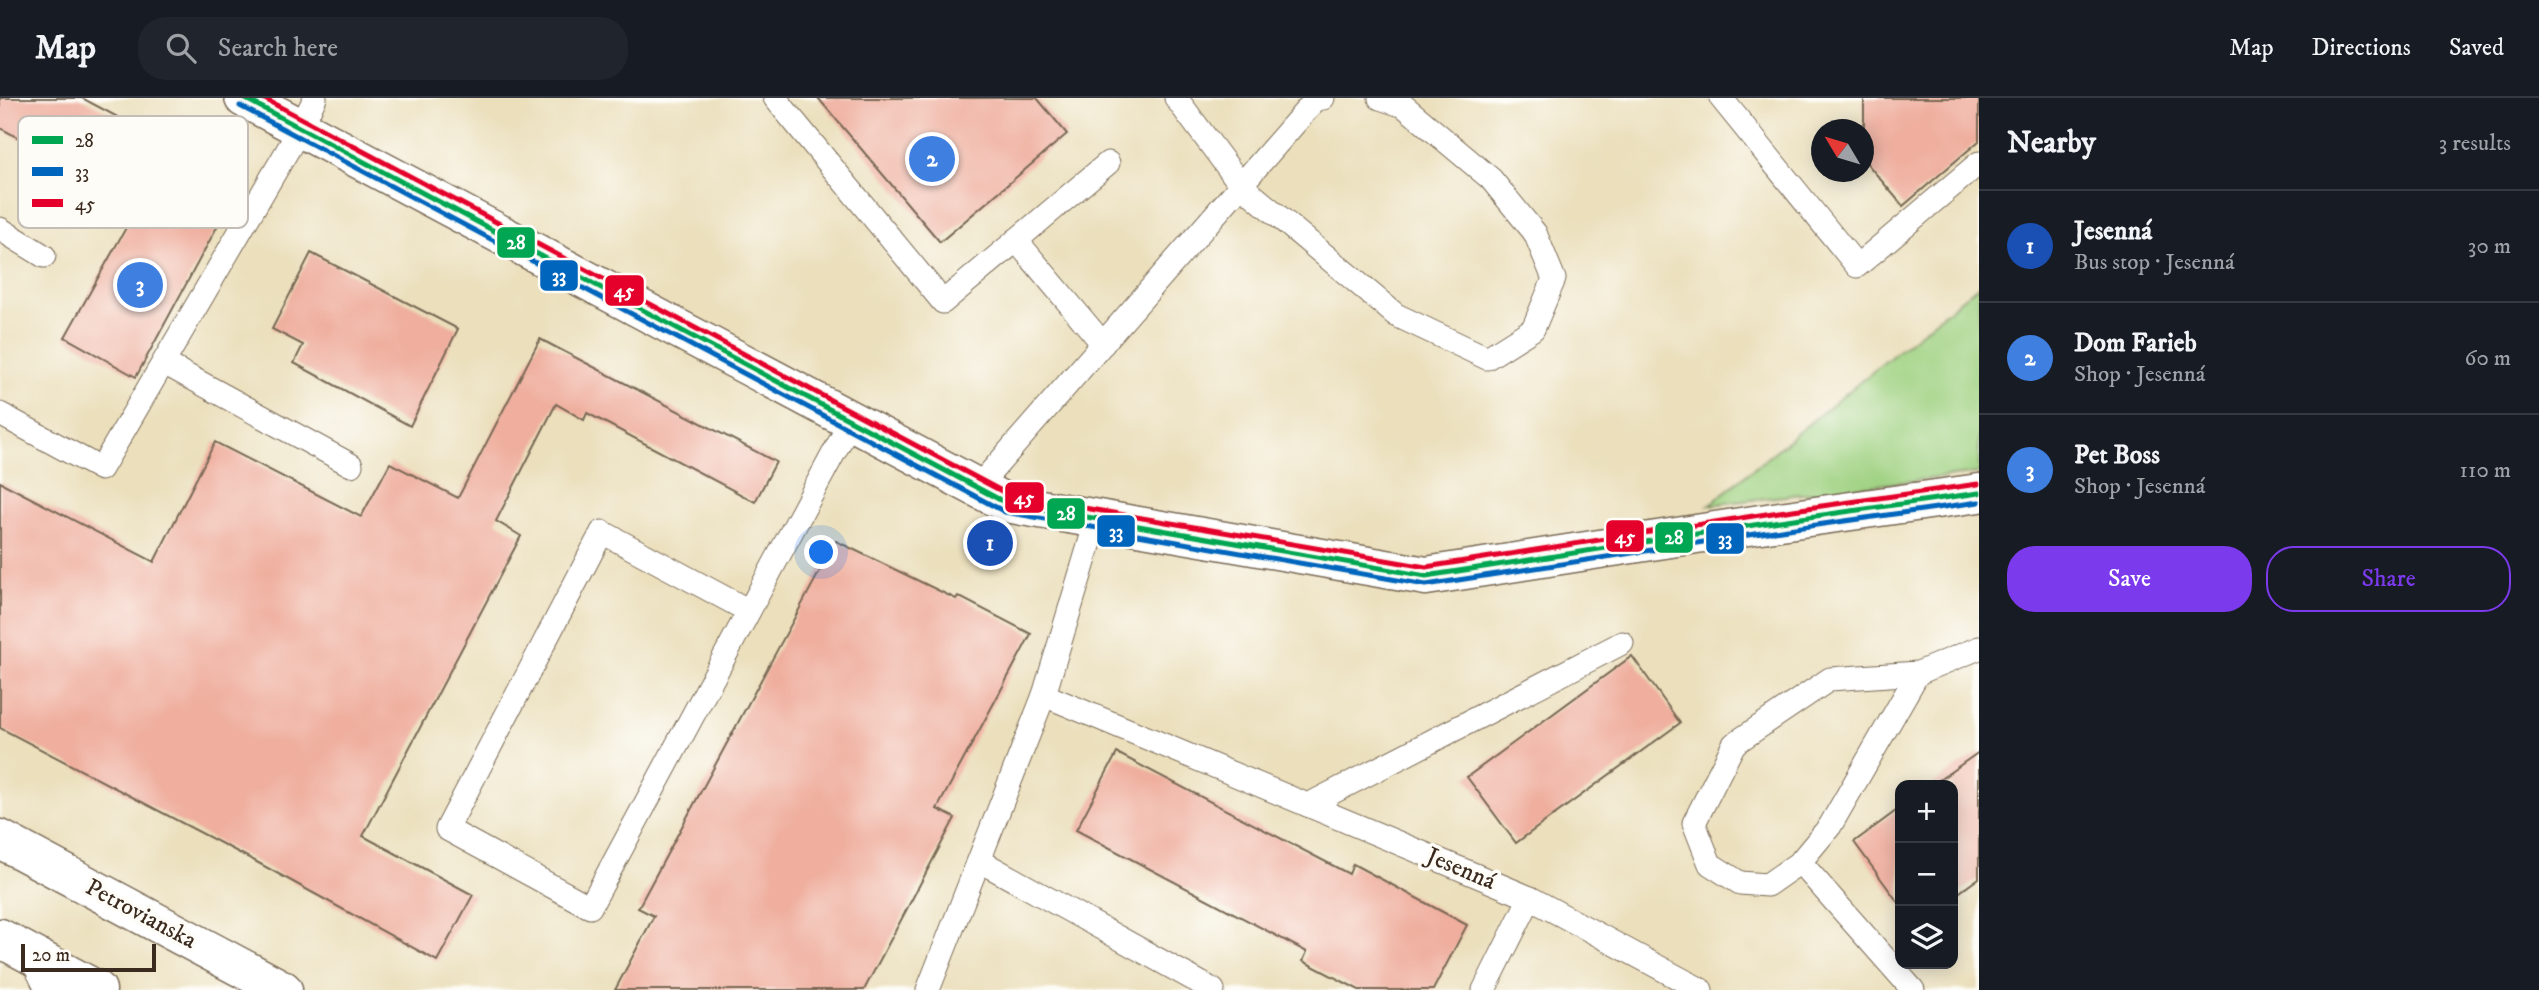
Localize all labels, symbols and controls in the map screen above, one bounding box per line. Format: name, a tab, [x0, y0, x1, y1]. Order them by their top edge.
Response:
search box	[138, 17, 628, 80]
text: Map	[35, 28, 96, 69]
icon: search	[162, 29, 200, 67]
text: Search here	[218, 32, 338, 65]
text: Map	[2229, 33, 2274, 63]
text: Directions	[2312, 33, 2411, 63]
text: Saved	[2449, 33, 2504, 63]
legend	[18, 116, 248, 228]
north arrow	[1811, 119, 1874, 182]
text: Nearby	[2007, 125, 2096, 162]
text: 3 results	[2439, 129, 2511, 158]
text: 28	[75, 130, 94, 153]
pin: 2	[909, 133, 955, 185]
text: 33	[75, 161, 89, 184]
text: 45	[75, 193, 96, 216]
text: Jesenná	[2074, 215, 2152, 248]
line badge: 28	[496, 226, 536, 259]
text: 28	[507, 232, 526, 255]
text: 1	[2026, 232, 2034, 261]
text: 30 m	[2468, 232, 2511, 261]
text: Bus stop · Jesenná	[2074, 248, 2235, 277]
pin: 3	[117, 259, 163, 311]
line badge: 33	[539, 259, 579, 292]
text: 33	[552, 265, 566, 288]
line badge: 45	[604, 274, 645, 307]
text: 45	[614, 280, 635, 303]
text: Dom Farieb	[2074, 327, 2197, 360]
text: 2	[2024, 344, 2036, 373]
text: 60 m	[2464, 344, 2511, 373]
text: Shop · Jesenná	[2074, 360, 2205, 389]
text: Pet Boss	[2074, 439, 2160, 472]
text: 3	[2026, 456, 2034, 485]
text: 110 m	[2460, 456, 2511, 485]
text: Shop · Jesenná	[2074, 472, 2205, 501]
line badge: 45	[1004, 481, 1045, 514]
text: 45	[1014, 487, 1035, 510]
line badge: 28	[1046, 497, 1086, 530]
text: 28	[1057, 503, 1076, 526]
line badge: 33	[1096, 514, 1136, 548]
pin: 1	[967, 517, 1013, 569]
line badge: 45	[1605, 519, 1645, 553]
text: 33	[1109, 521, 1123, 544]
line badge: 28	[1654, 521, 1694, 554]
line badge: 33	[1705, 522, 1745, 555]
text: 45	[1615, 526, 1636, 549]
text: 28	[1665, 527, 1684, 550]
text: 33	[1718, 528, 1732, 551]
your location	[804, 535, 838, 569]
button: Save	[2007, 546, 2252, 612]
button: Share	[2266, 546, 2511, 612]
map controls	[1895, 780, 1958, 969]
button: +	[1895, 780, 1958, 843]
street label: Jesenná	[1420, 840, 1501, 897]
button: −	[1895, 843, 1958, 906]
street label: Petrovianska	[80, 872, 202, 956]
button: layers	[1895, 906, 1958, 969]
scale bar	[21, 941, 156, 973]
text: 20 m	[32, 944, 70, 967]

